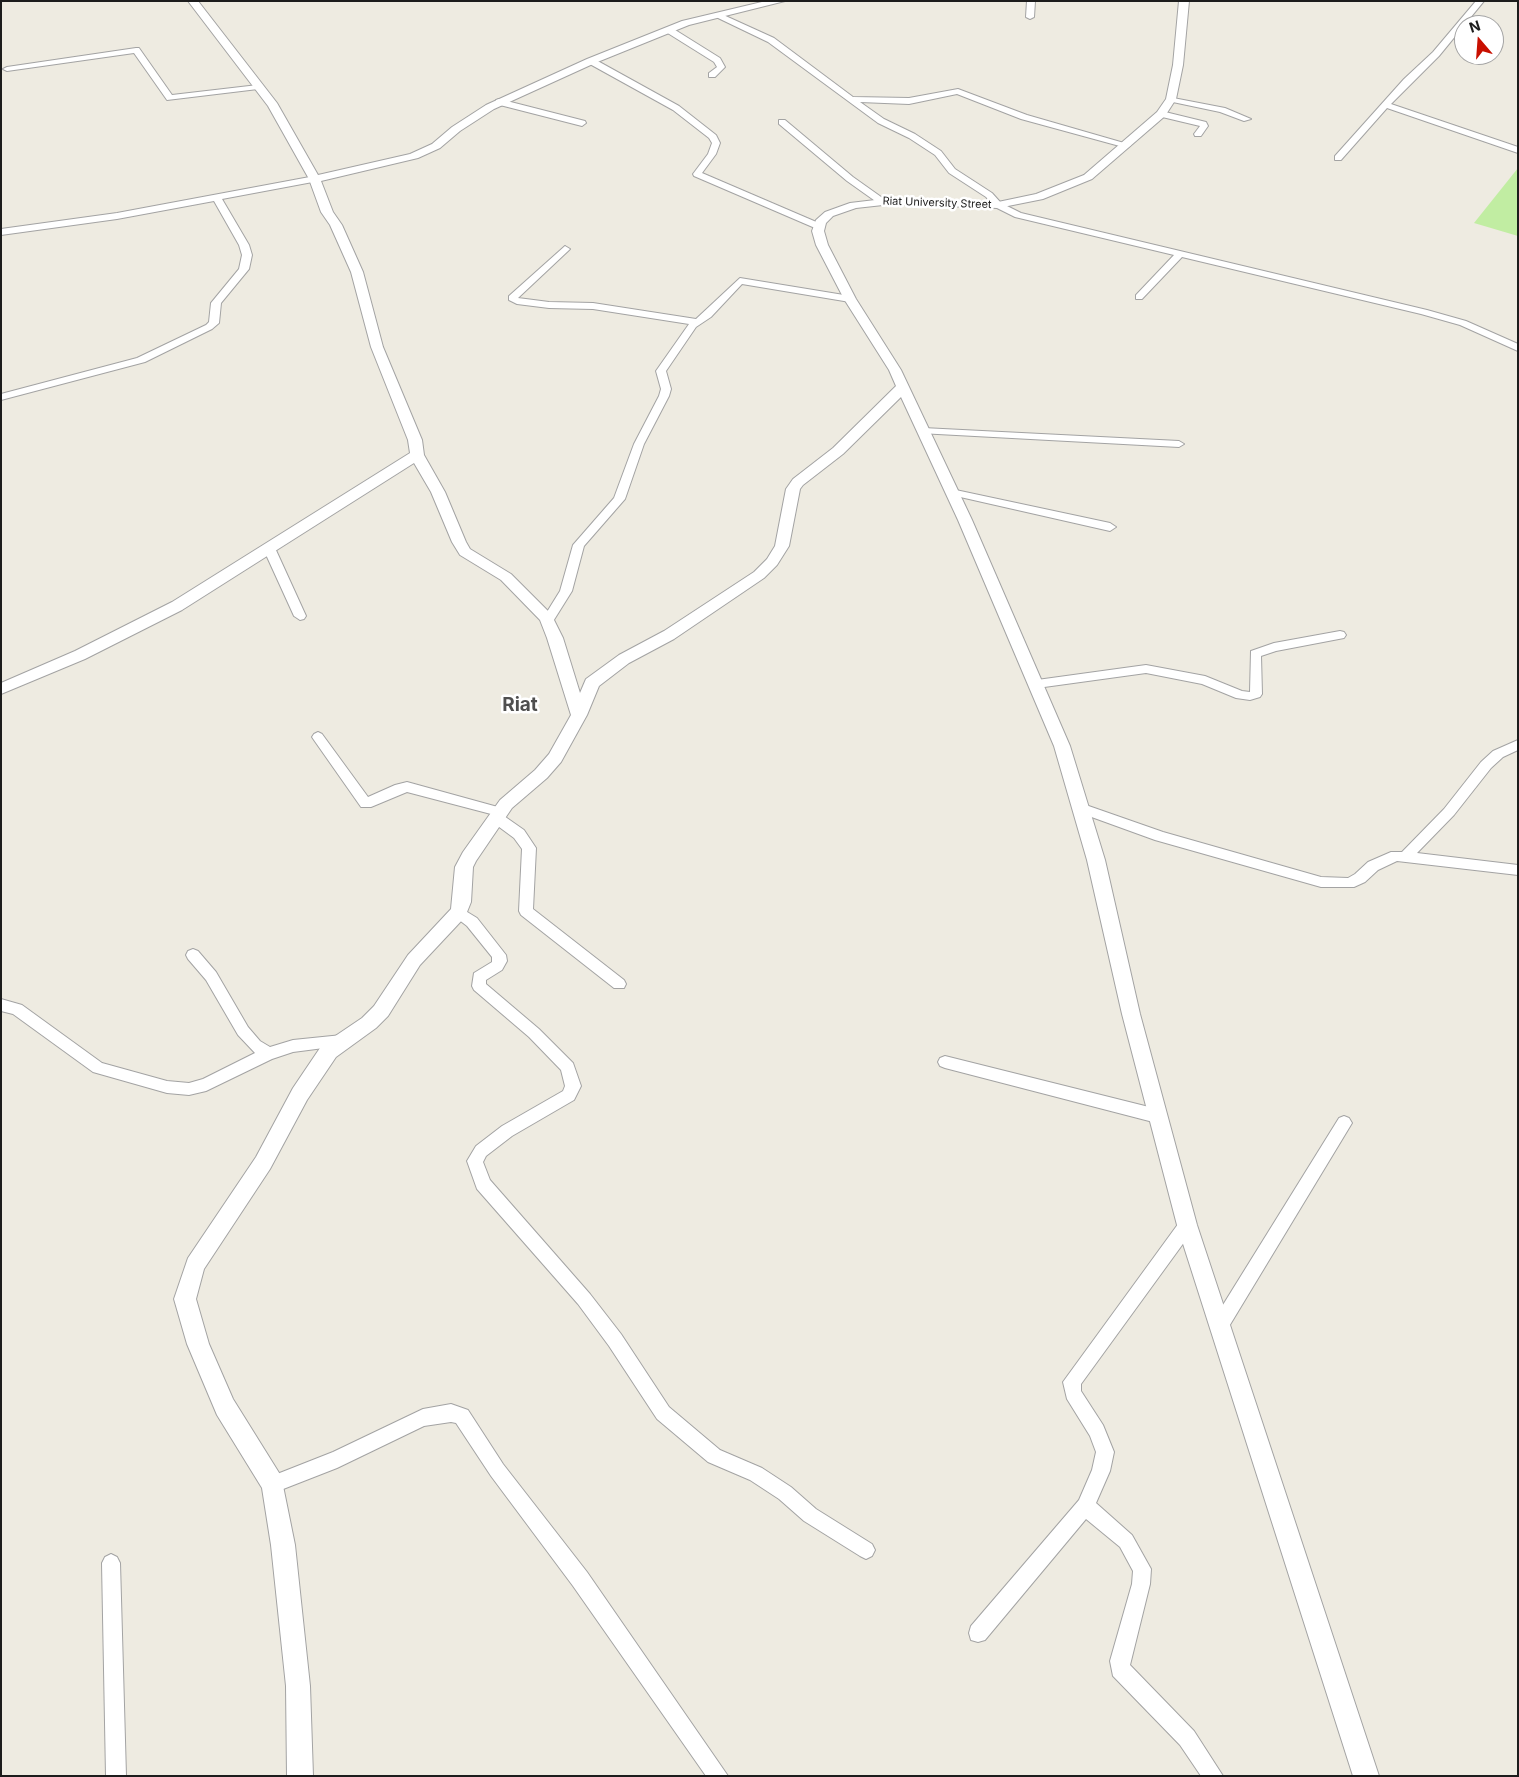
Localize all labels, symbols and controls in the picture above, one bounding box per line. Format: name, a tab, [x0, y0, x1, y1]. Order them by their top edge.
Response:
north arrow	[1454, 15, 1504, 65]
text: N	[1467, 16, 1482, 36]
street label: Riat University Street	[882, 195, 992, 211]
district label: Riat	[502, 694, 538, 716]

